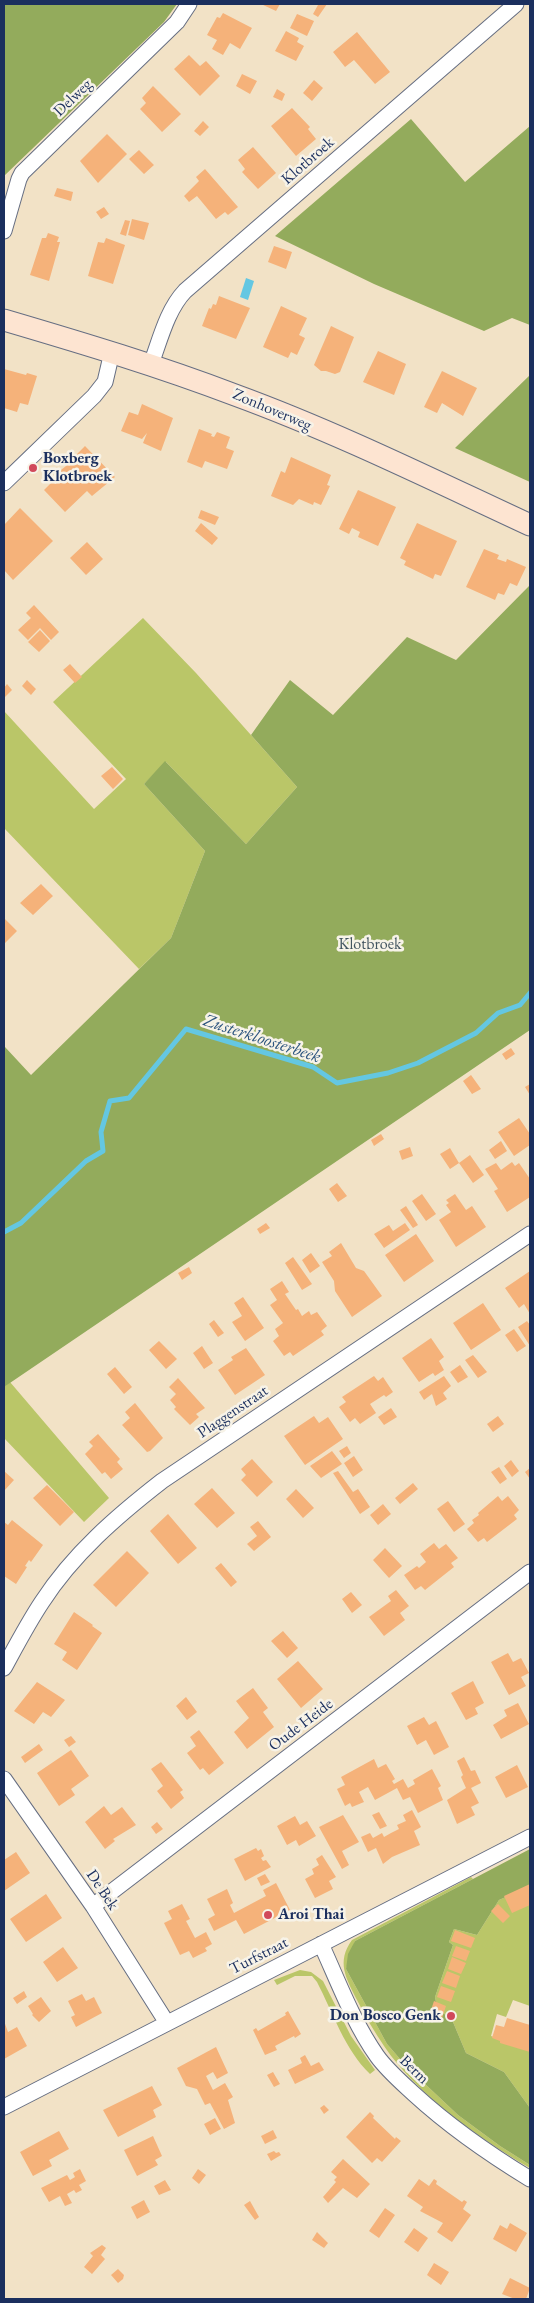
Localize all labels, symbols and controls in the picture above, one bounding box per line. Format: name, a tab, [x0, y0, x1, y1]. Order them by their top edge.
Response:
street label: Delweg	[50, 75, 96, 121]
street label: Klotbroek	[278, 133, 338, 189]
street label: Zonhoverweg	[230, 385, 314, 435]
place label: Boxberg Klotbroek	[43, 449, 112, 487]
marker: Boxberg Klotbroek	[27, 462, 39, 474]
park label: Klotbroek	[339, 935, 401, 955]
water label: Zusterkloosterbeek	[201, 1010, 323, 1068]
street label: Plaggenstraat	[194, 1381, 272, 1443]
street label: Oude Heide	[265, 1695, 337, 1755]
street label: De Bek	[82, 1866, 122, 1914]
place label: Aroi Thai	[278, 1905, 344, 1925]
marker: Aroi Thai	[262, 1909, 274, 1921]
street label: Turfstraat	[227, 1933, 291, 1979]
place label: Don Bosco Genk	[330, 2006, 441, 2026]
marker: Don Bosco Genk	[445, 2010, 457, 2022]
street label: Berm	[395, 2051, 433, 2089]

